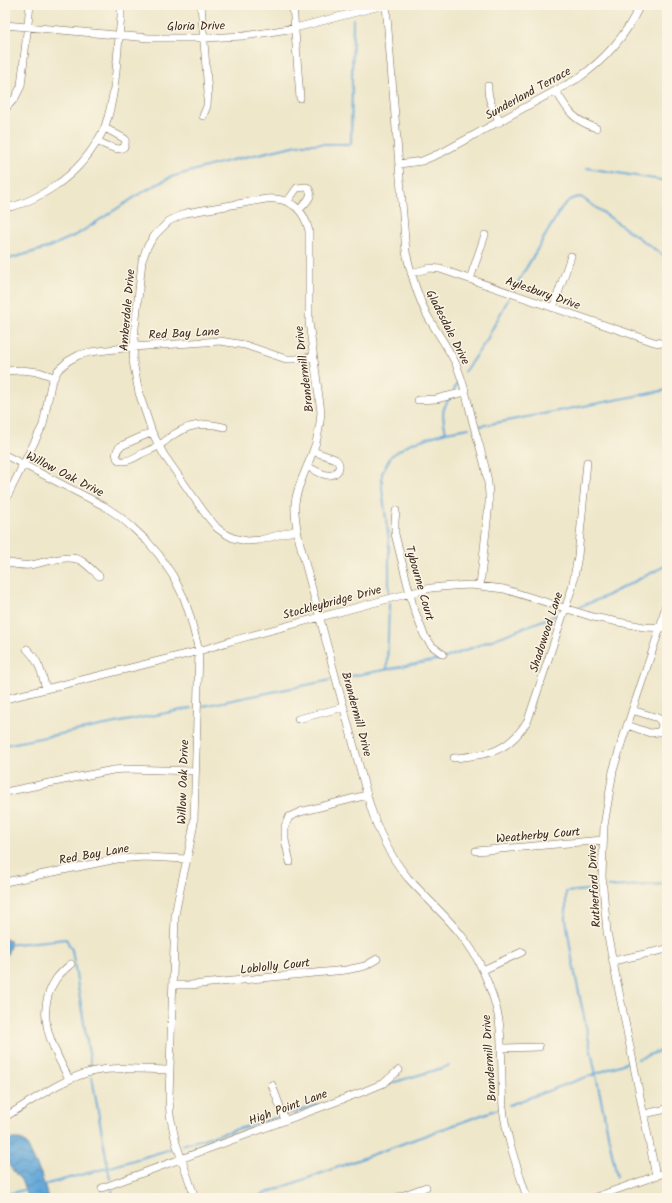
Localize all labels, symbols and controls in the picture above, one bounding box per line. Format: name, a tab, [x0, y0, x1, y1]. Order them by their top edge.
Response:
street label: Gloria Drive	[167, 16, 226, 37]
street label: Sunderland Terrace	[482, 62, 575, 125]
street label: Amberdale Drive	[114, 268, 141, 352]
street label: Aylesbury Drive	[503, 272, 583, 315]
street label: Gladesdale Drive	[420, 286, 475, 369]
street label: Red Bay Lane	[148, 322, 221, 345]
street label: Brandermill Drive	[290, 324, 319, 413]
street label: Willow Oak Drive	[23, 447, 107, 502]
street label: Tybourne Court	[400, 543, 439, 623]
street label: Stockleybridge Drive	[281, 580, 384, 625]
street label: Shadowood Lane	[525, 589, 569, 675]
street label: Brandermill Drive	[336, 670, 377, 759]
street label: Willow Oak Drive	[173, 739, 194, 825]
street label: Weatherby Court	[495, 822, 581, 849]
street label: Red Bay Lane	[58, 839, 131, 870]
street label: Rutherford Drive	[583, 843, 606, 928]
street label: Loblolly Court	[239, 953, 311, 980]
street label: Brandermill Drive	[477, 1013, 502, 1102]
street label: High Point Lane	[246, 1084, 331, 1131]

